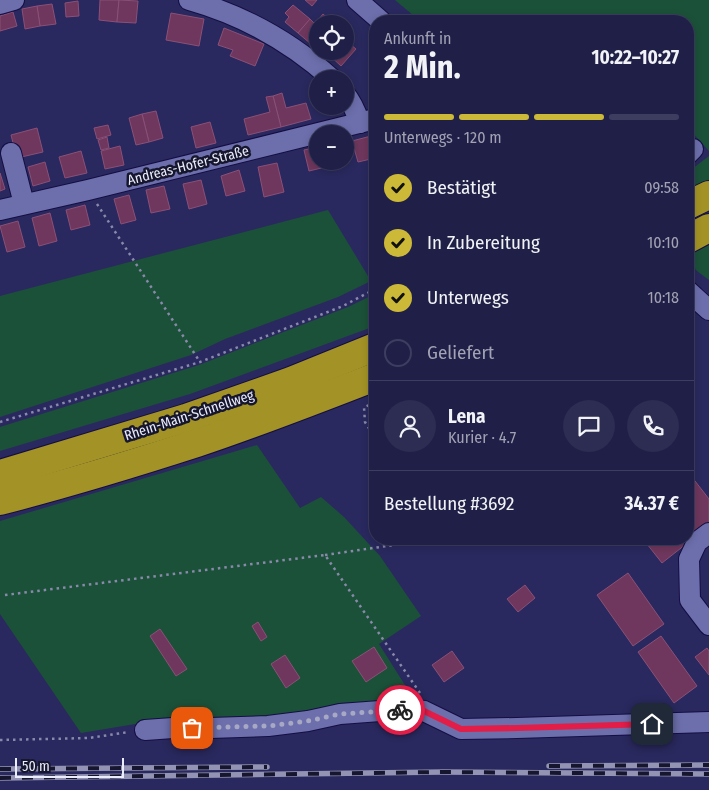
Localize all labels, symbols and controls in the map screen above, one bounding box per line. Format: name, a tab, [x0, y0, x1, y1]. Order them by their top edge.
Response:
map controls	[309, 15, 354, 170]
button: locate	[309, 15, 354, 60]
text: Ankunft in	[384, 29, 451, 48]
text: 10:22–10:27	[591, 46, 679, 69]
text: 2 Min.	[384, 48, 461, 86]
button: +	[309, 70, 354, 115]
button: −	[309, 125, 354, 170]
text: Unterwegs · 120 m	[384, 128, 502, 147]
street label: Andreas-Hofer-Straße	[126, 142, 251, 189]
icon: check	[384, 174, 412, 202]
text: Bestätigt	[427, 176, 496, 199]
text: 09:58	[644, 178, 679, 197]
icon: check	[384, 229, 412, 257]
text: In Zubereitung	[427, 231, 540, 254]
text: 10:10	[647, 233, 679, 252]
icon: check	[384, 284, 412, 312]
text: Unterwegs	[427, 286, 509, 309]
text: 10:18	[647, 288, 679, 307]
text: Geliefert	[427, 341, 494, 364]
street label: Rhein-Main-Schnellweg	[122, 386, 256, 444]
button: person	[384, 400, 436, 452]
button: chat	[563, 400, 615, 452]
button: phone	[627, 400, 679, 452]
text: Lena	[448, 405, 486, 428]
text: Kurier · 4.7	[448, 428, 516, 447]
text: Bestellung #3692	[384, 492, 514, 515]
text: 34.37 €	[625, 492, 679, 515]
courier	[375, 685, 425, 735]
icon: bike	[386, 696, 414, 724]
pin	[631, 703, 673, 745]
pin	[171, 707, 213, 749]
icon: home	[638, 710, 666, 738]
icon: bag	[178, 714, 206, 742]
scale bar	[15, 755, 124, 778]
text: 50 m	[22, 758, 50, 775]

